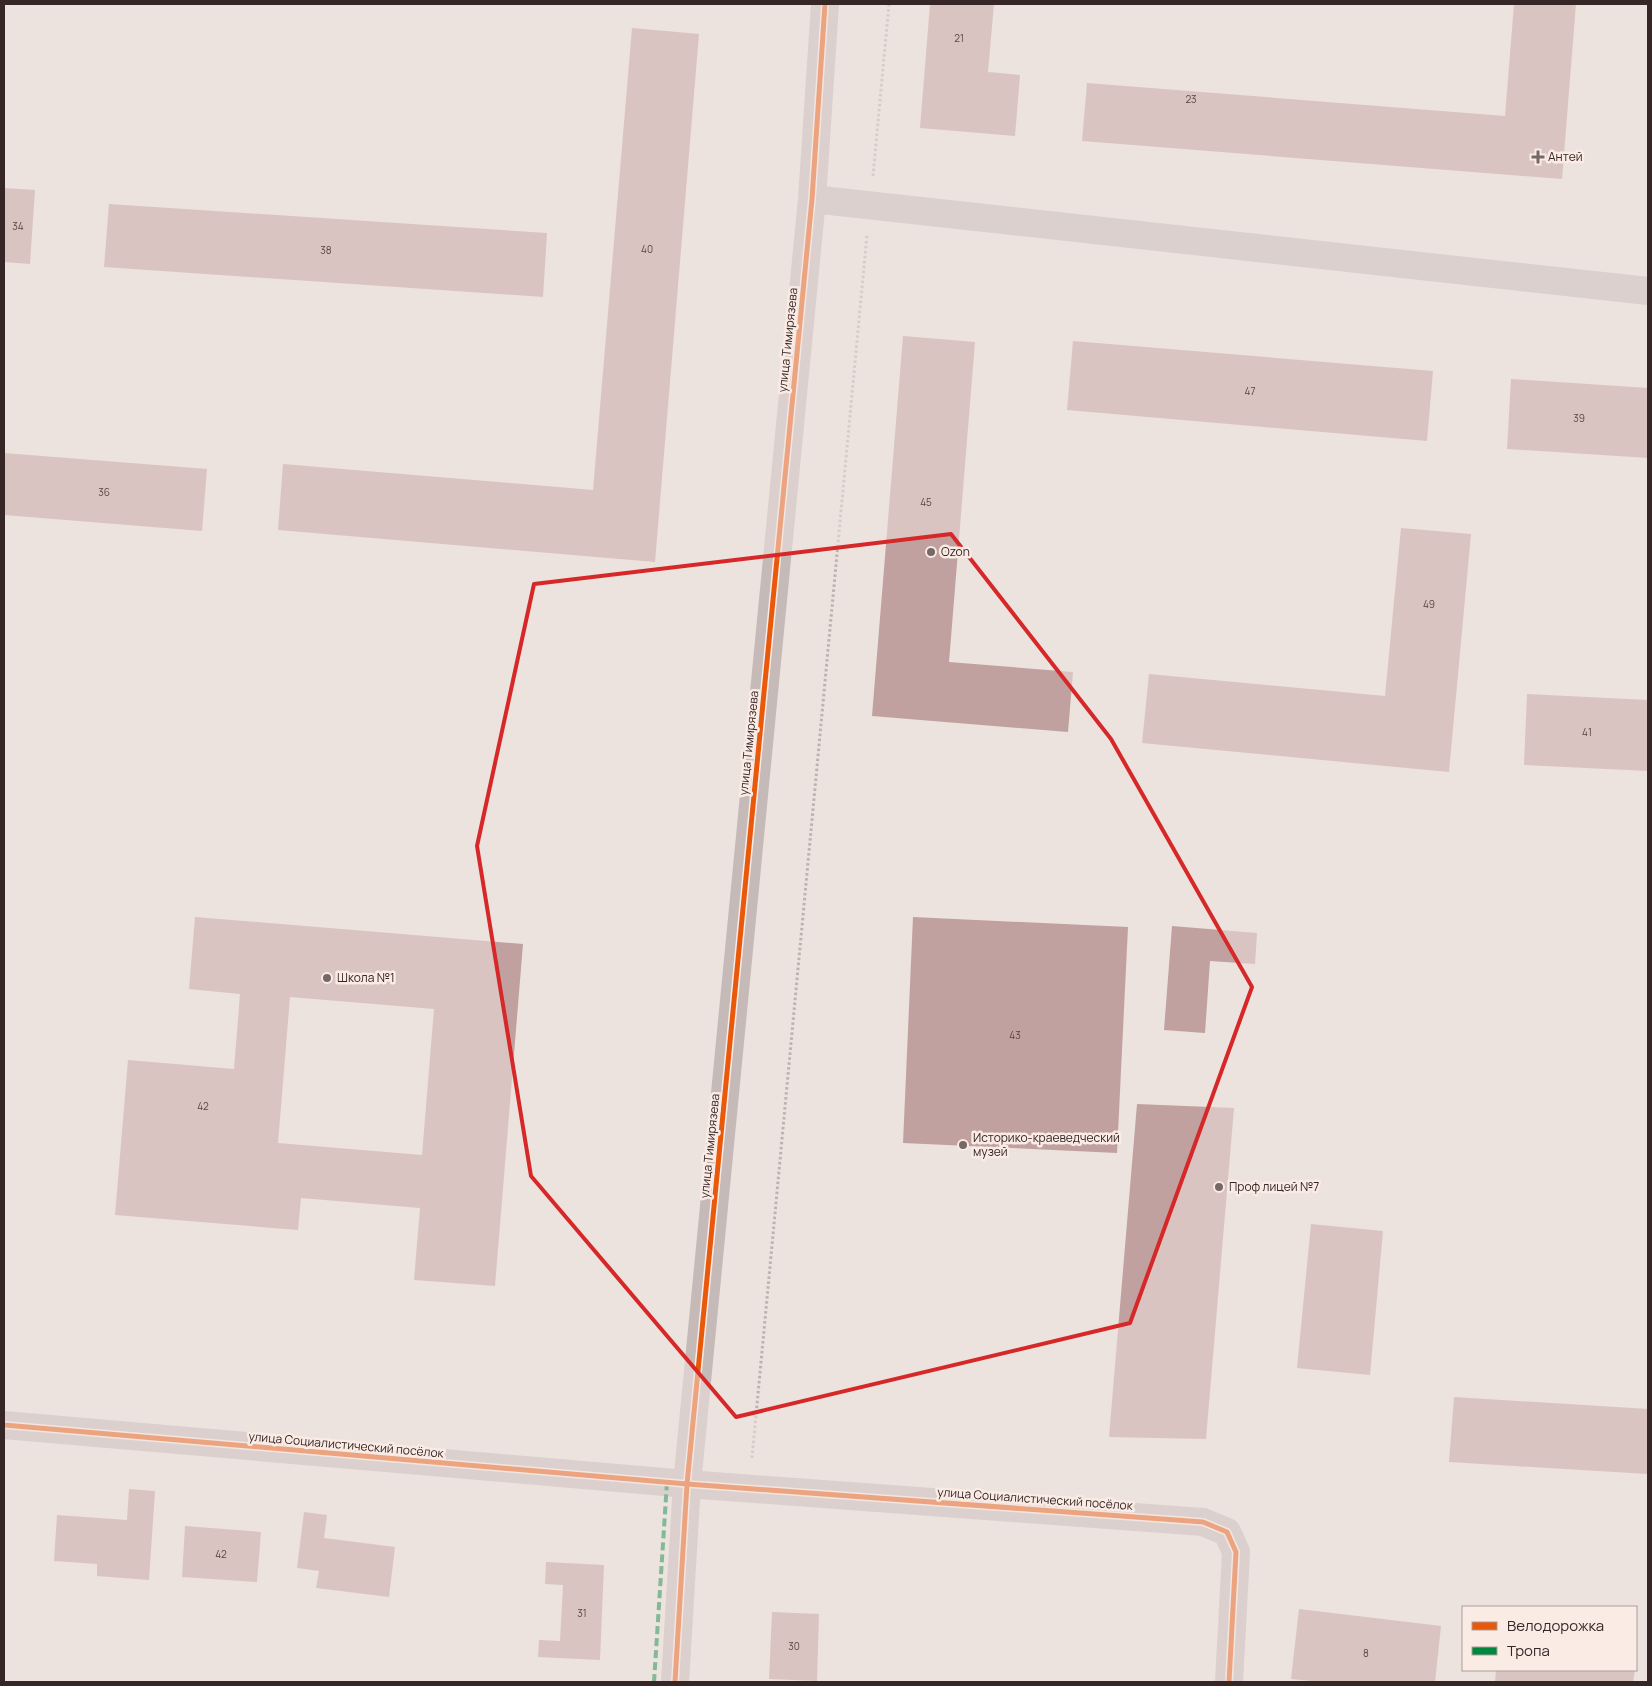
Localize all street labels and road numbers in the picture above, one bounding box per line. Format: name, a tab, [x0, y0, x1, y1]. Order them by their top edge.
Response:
street label: улица Тимирязева	[774, 287, 801, 393]
street label: улица Тимирязева	[735, 690, 762, 796]
street label: улица Тимирязева	[696, 1093, 723, 1199]
street label: улица Социалистический посёлок	[248, 1428, 445, 1462]
street label: улица Социалистический посёлок	[937, 1483, 1134, 1514]

